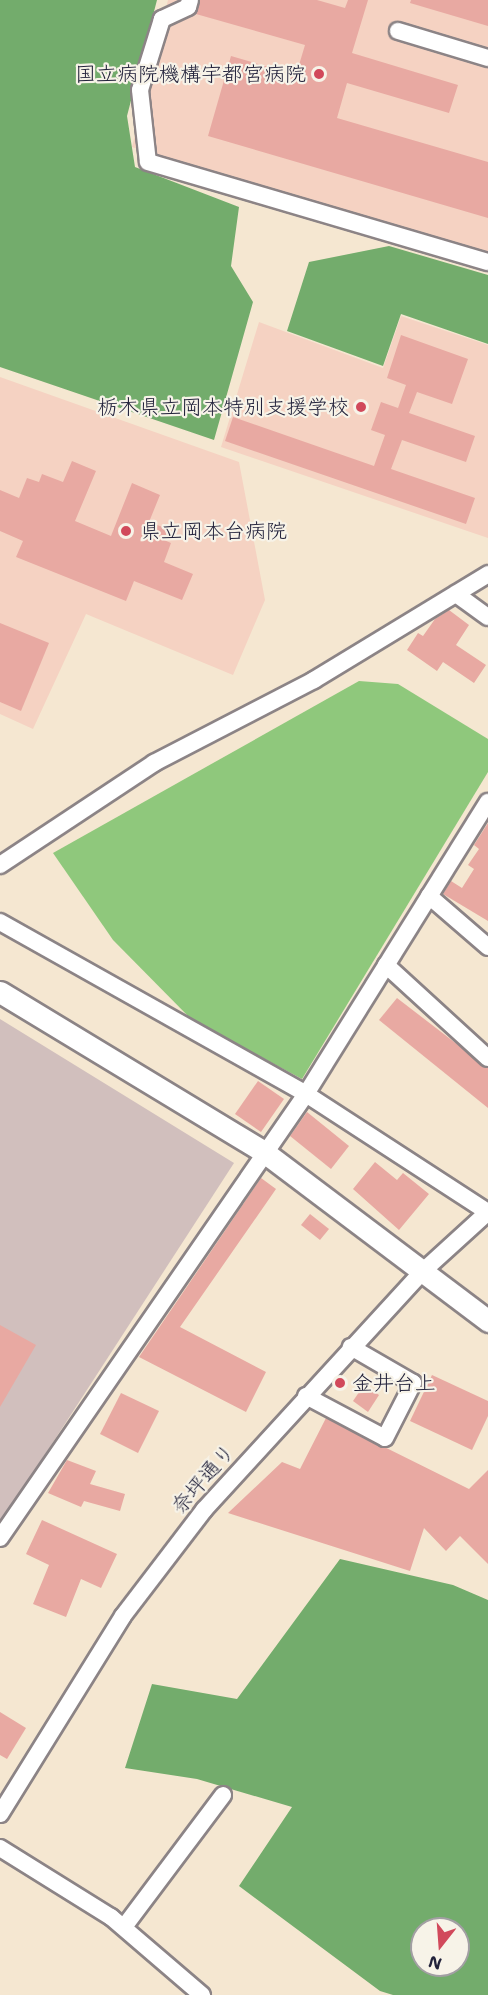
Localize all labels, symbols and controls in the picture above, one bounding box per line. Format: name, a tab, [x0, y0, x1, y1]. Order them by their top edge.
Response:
place label: 国立病院機構宇都宮病院	[75, 61, 306, 87]
marker: 国立病院機構宇都宮病院	[310, 65, 328, 83]
place label: 栃木県立岡本特別支援学校	[97, 394, 349, 420]
marker: 栃木県立岡本特別支援学校	[354, 400, 368, 414]
place label: 県立岡本台病院	[140, 518, 287, 544]
marker: 県立岡本台病院	[117, 522, 135, 540]
place label: 金井台上	[352, 1370, 436, 1396]
marker: 金井台上	[333, 1376, 347, 1390]
street label: 奈坪通り	[166, 1439, 240, 1519]
north arrow	[410, 1917, 470, 1977]
text: N	[426, 1951, 444, 1975]

